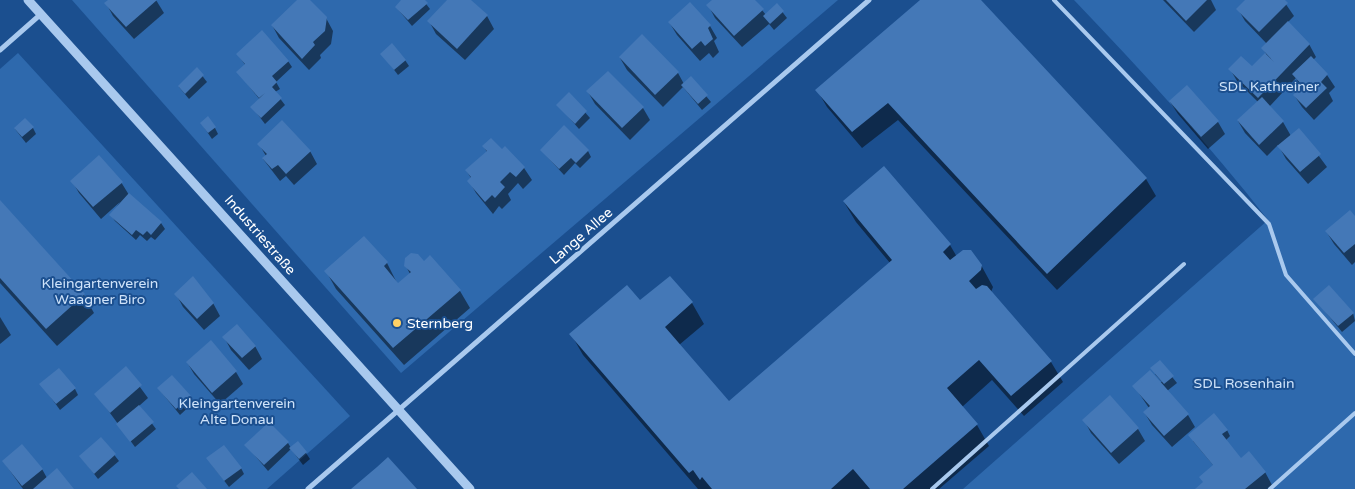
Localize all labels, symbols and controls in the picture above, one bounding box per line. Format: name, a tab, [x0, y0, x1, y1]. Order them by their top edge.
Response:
park label: SDL Kathreiner	[1219, 78, 1320, 95]
street label: Industriestraße	[221, 192, 299, 278]
street label: Lange Allee	[546, 204, 616, 268]
park label: Kleingartenverein Waagner Biro	[42, 275, 158, 308]
place label: Sternberg	[407, 315, 473, 332]
marker: Sternberg	[391, 317, 403, 329]
park label: SDL Rosenhain	[1194, 375, 1294, 392]
park label: Kleingartenverein Alte Donau	[179, 395, 295, 428]

